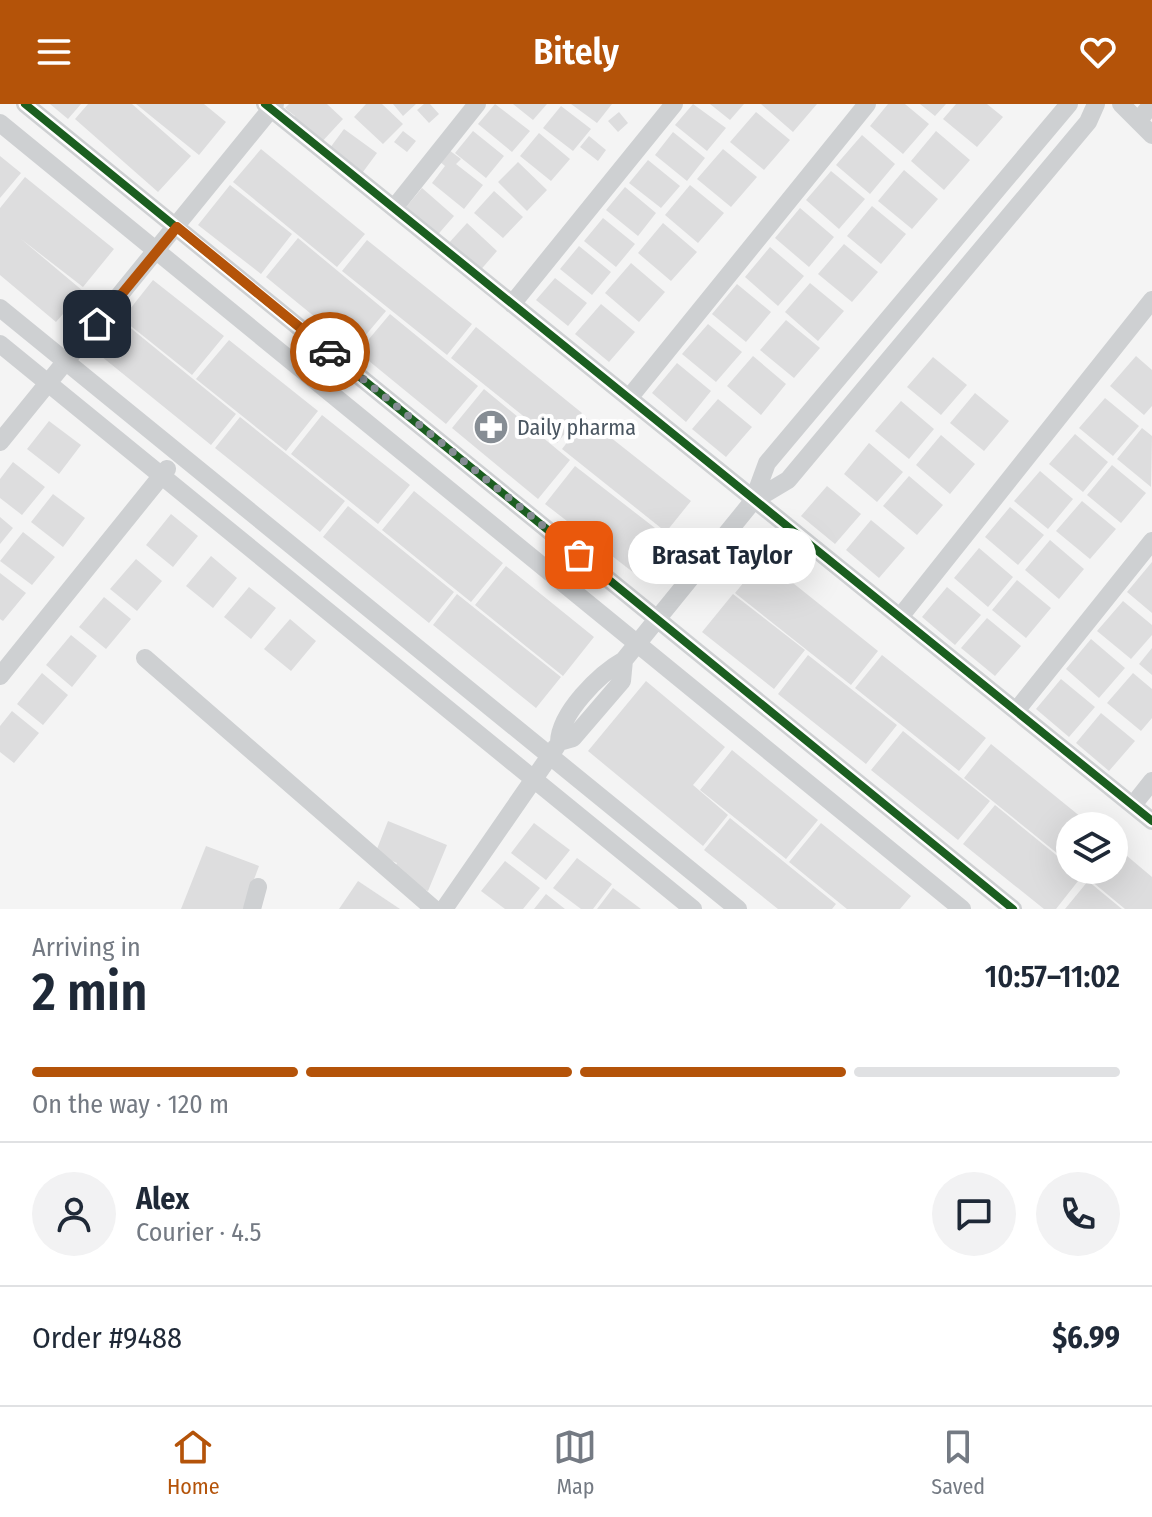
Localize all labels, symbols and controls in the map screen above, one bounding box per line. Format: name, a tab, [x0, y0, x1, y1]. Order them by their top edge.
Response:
icon: menu	[32, 30, 76, 74]
text: Bitely	[533, 30, 619, 74]
icon: heart	[1076, 30, 1120, 74]
pin	[63, 290, 131, 358]
icon: home	[75, 302, 119, 346]
courier	[290, 312, 370, 392]
icon: car	[308, 330, 352, 374]
pharmacy icon: Daily pharma	[472, 408, 510, 446]
place label: Daily pharma	[517, 414, 636, 441]
pin	[545, 521, 613, 589]
callout: Brasat Taylor	[627, 527, 815, 583]
icon: bag	[557, 533, 601, 577]
text: Brasat Taylor	[652, 540, 792, 571]
map controls	[1056, 812, 1128, 884]
button: layers	[1056, 812, 1128, 884]
text: Arriving in	[32, 932, 141, 963]
text: 10:57–11:02	[985, 959, 1120, 995]
text: 2 min	[32, 961, 148, 1024]
text: On the way · 120 m	[32, 1089, 229, 1120]
button: person	[32, 1172, 116, 1256]
button: chat	[932, 1172, 1016, 1256]
button: phone	[1036, 1172, 1120, 1256]
text: Alex	[136, 1181, 189, 1217]
text: Courier · 4.5	[136, 1217, 262, 1248]
text: Order #9488	[32, 1320, 182, 1356]
text: $6.99	[1052, 1320, 1120, 1356]
tab: Home	[167, 1425, 220, 1500]
tab: Map	[553, 1425, 597, 1500]
tab: Saved	[931, 1425, 985, 1500]

